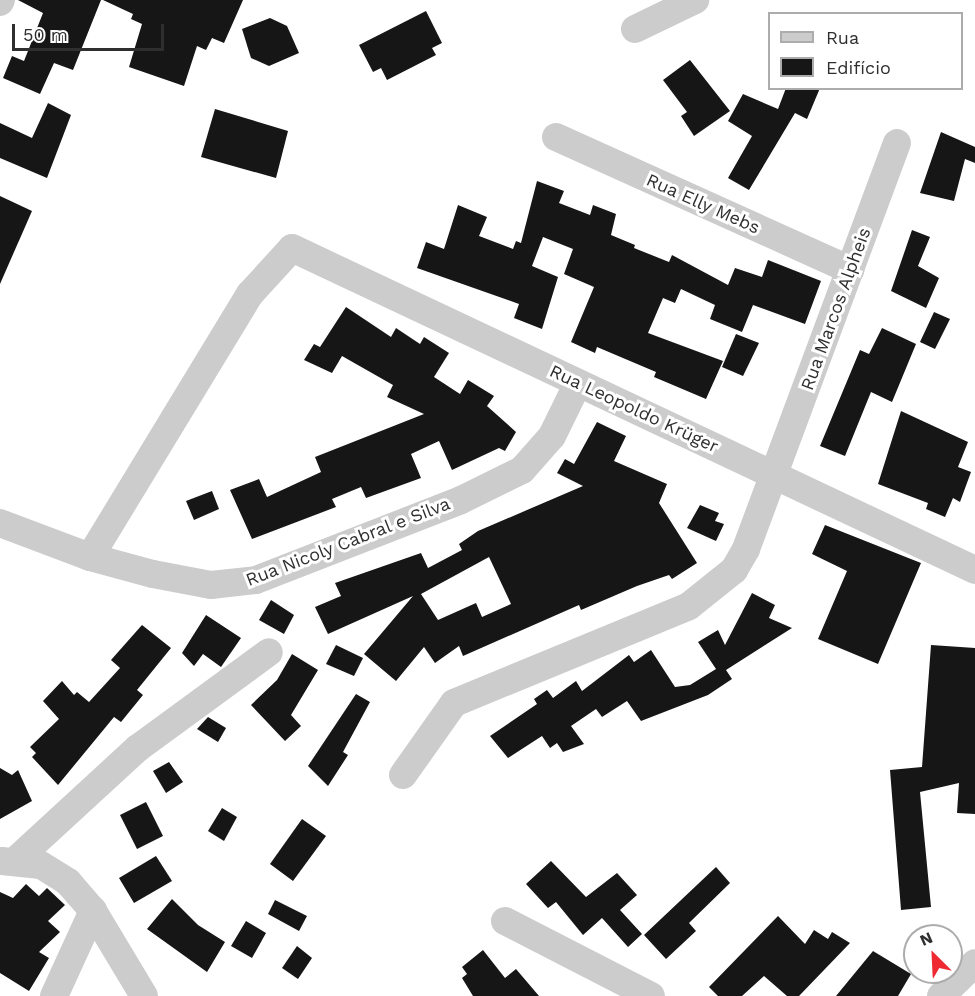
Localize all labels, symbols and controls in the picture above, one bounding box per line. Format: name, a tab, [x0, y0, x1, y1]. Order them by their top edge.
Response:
scale bar	[15, 12, 166, 50]
legend	[768, 12, 963, 90]
text: 50 m	[23, 24, 68, 45]
text: Rua	[826, 27, 859, 48]
text: Edifício	[826, 57, 891, 78]
street label: Rua Elly Mebs	[642, 169, 764, 239]
street label: Rua Marcos Alpheis	[796, 224, 876, 394]
street label: Rua Leopoldo Krüger	[546, 360, 722, 458]
street label: Rua Nicoly Cabral e Silva	[242, 493, 454, 591]
north arrow	[903, 924, 963, 984]
text: N	[917, 928, 936, 950]

